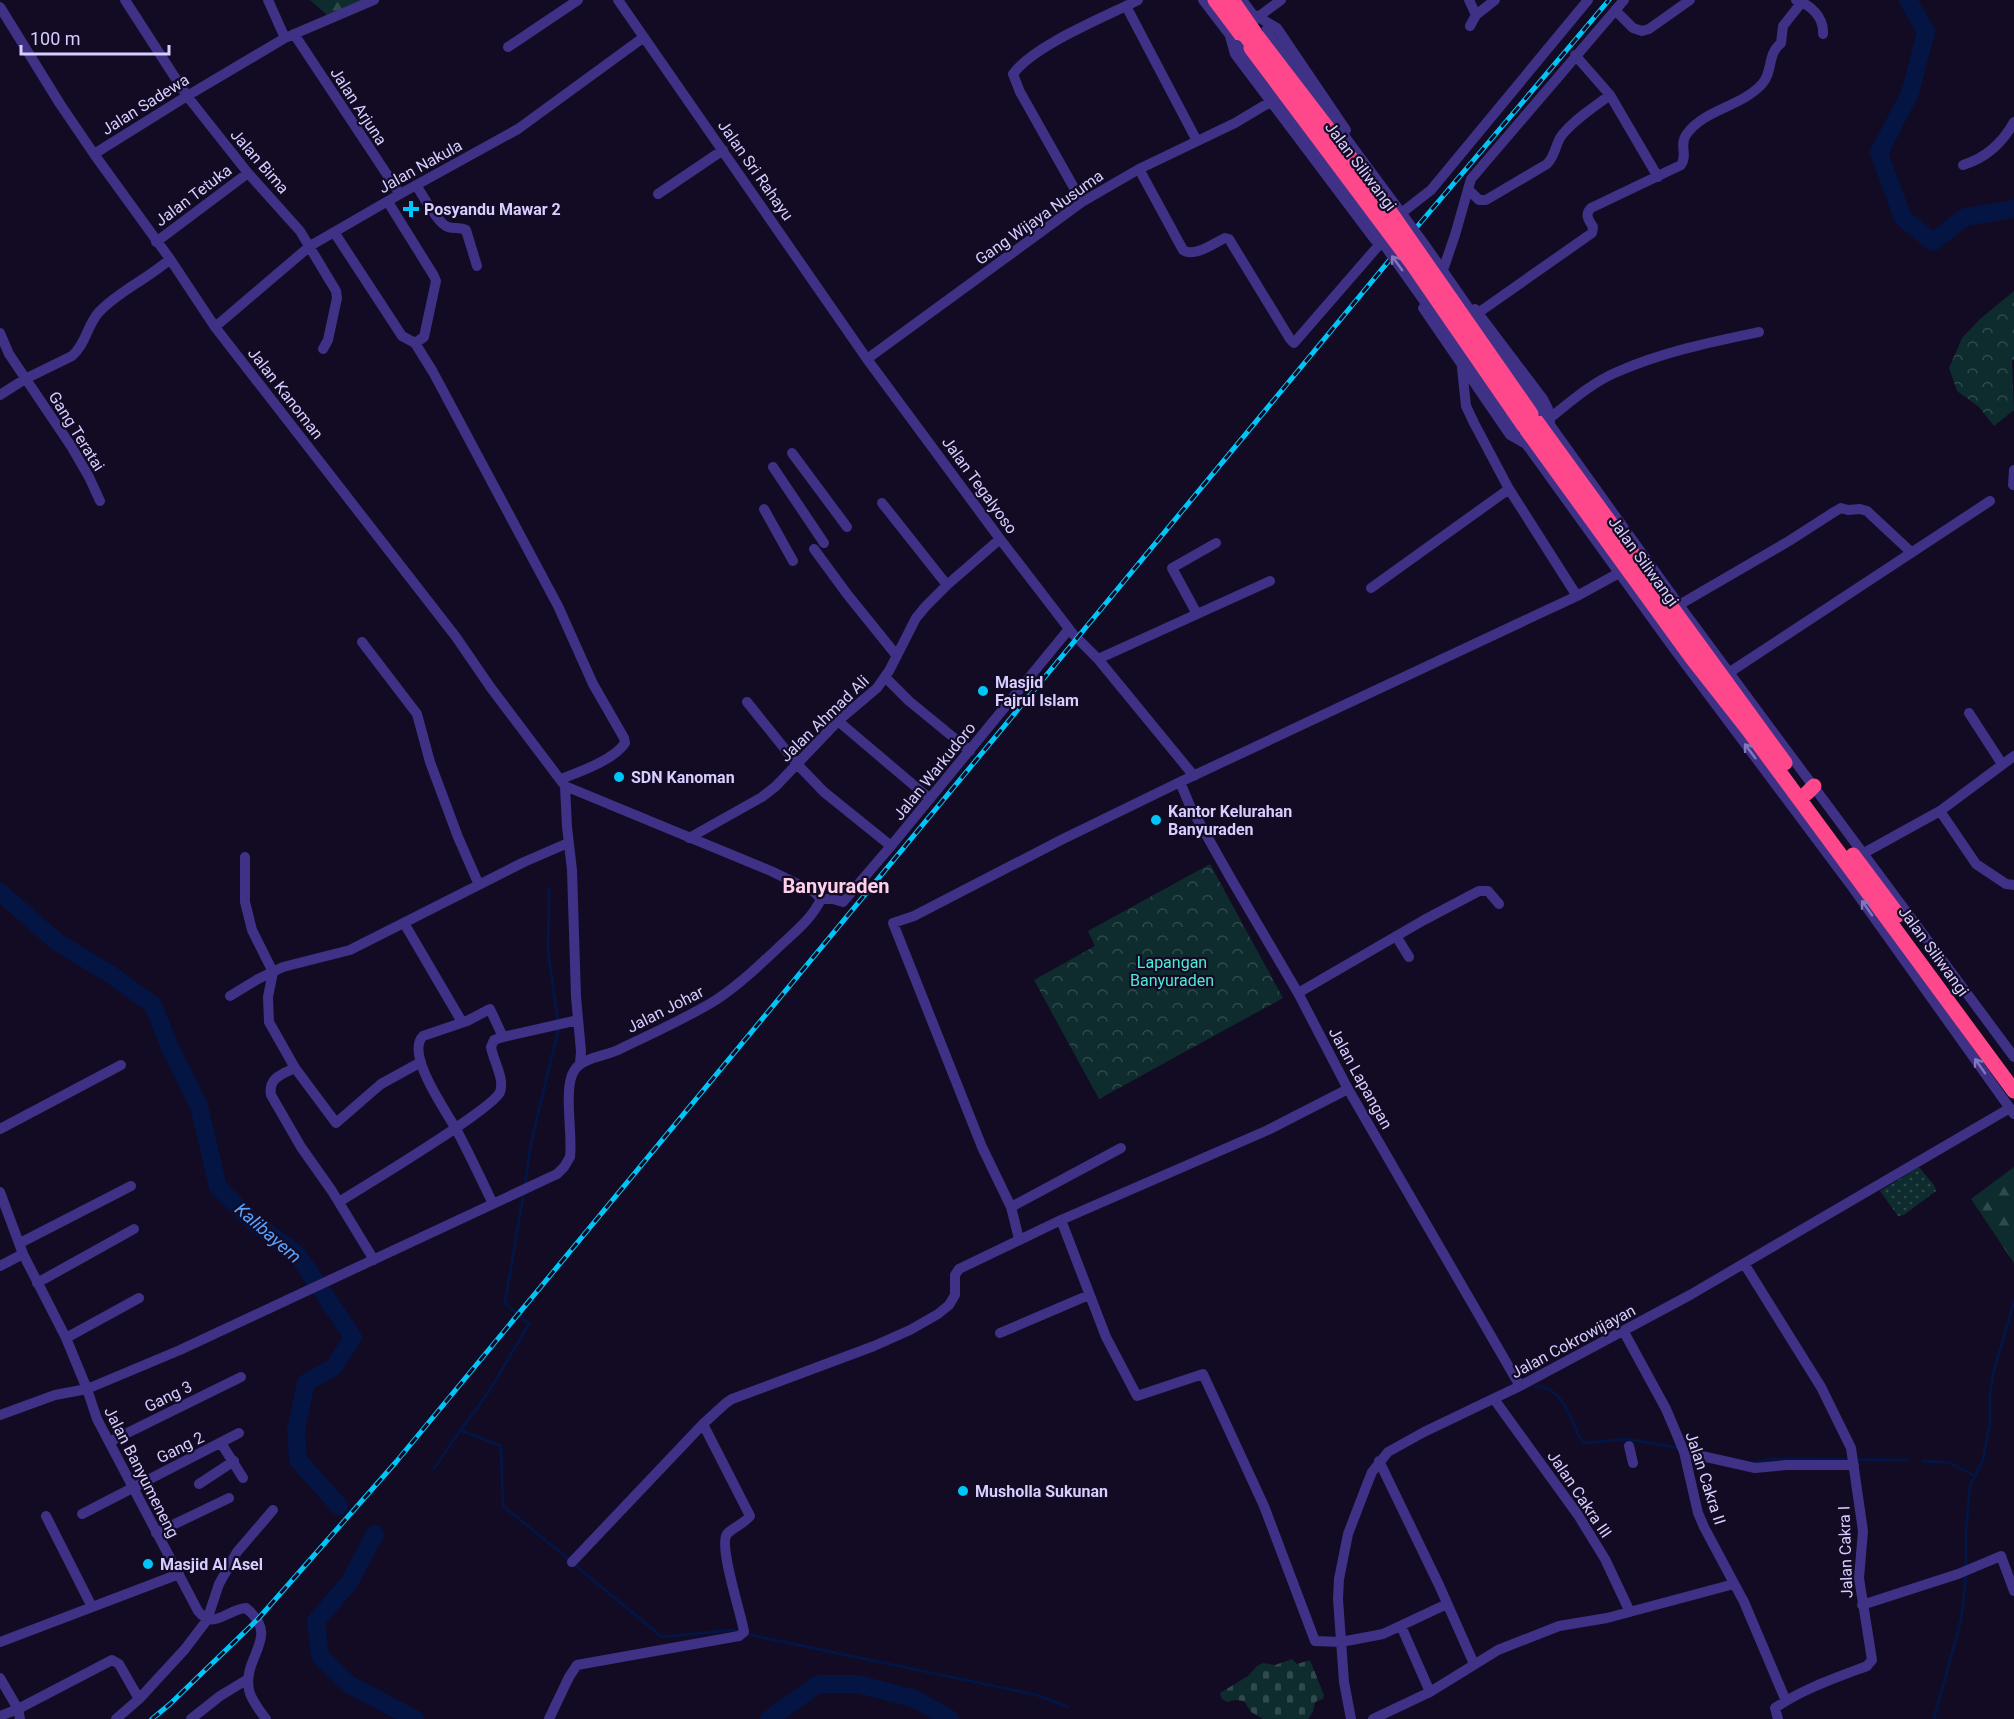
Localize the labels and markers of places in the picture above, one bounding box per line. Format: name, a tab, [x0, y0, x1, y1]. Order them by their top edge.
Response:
marker: Posyandu Mawar 2	[402, 200, 420, 218]
place label: Posyandu Mawar 2	[424, 200, 561, 219]
place label: Masjid Fajrul Islam	[995, 673, 1079, 710]
marker: Masjid Fajrul Islam	[976, 684, 990, 698]
place label: SDN Kanoman	[631, 768, 735, 787]
marker: SDN Kanoman	[612, 770, 626, 784]
place label: Kantor Kelurahan Banyuraden	[1168, 802, 1292, 839]
marker: Kantor Kelurahan Banyuraden	[1149, 813, 1163, 827]
place label: Musholla Sukunan	[975, 1482, 1108, 1501]
marker: Musholla Sukunan	[956, 1484, 970, 1498]
place label: Masjid Al Asel	[160, 1555, 263, 1574]
marker: Masjid Al Asel	[141, 1557, 155, 1571]

